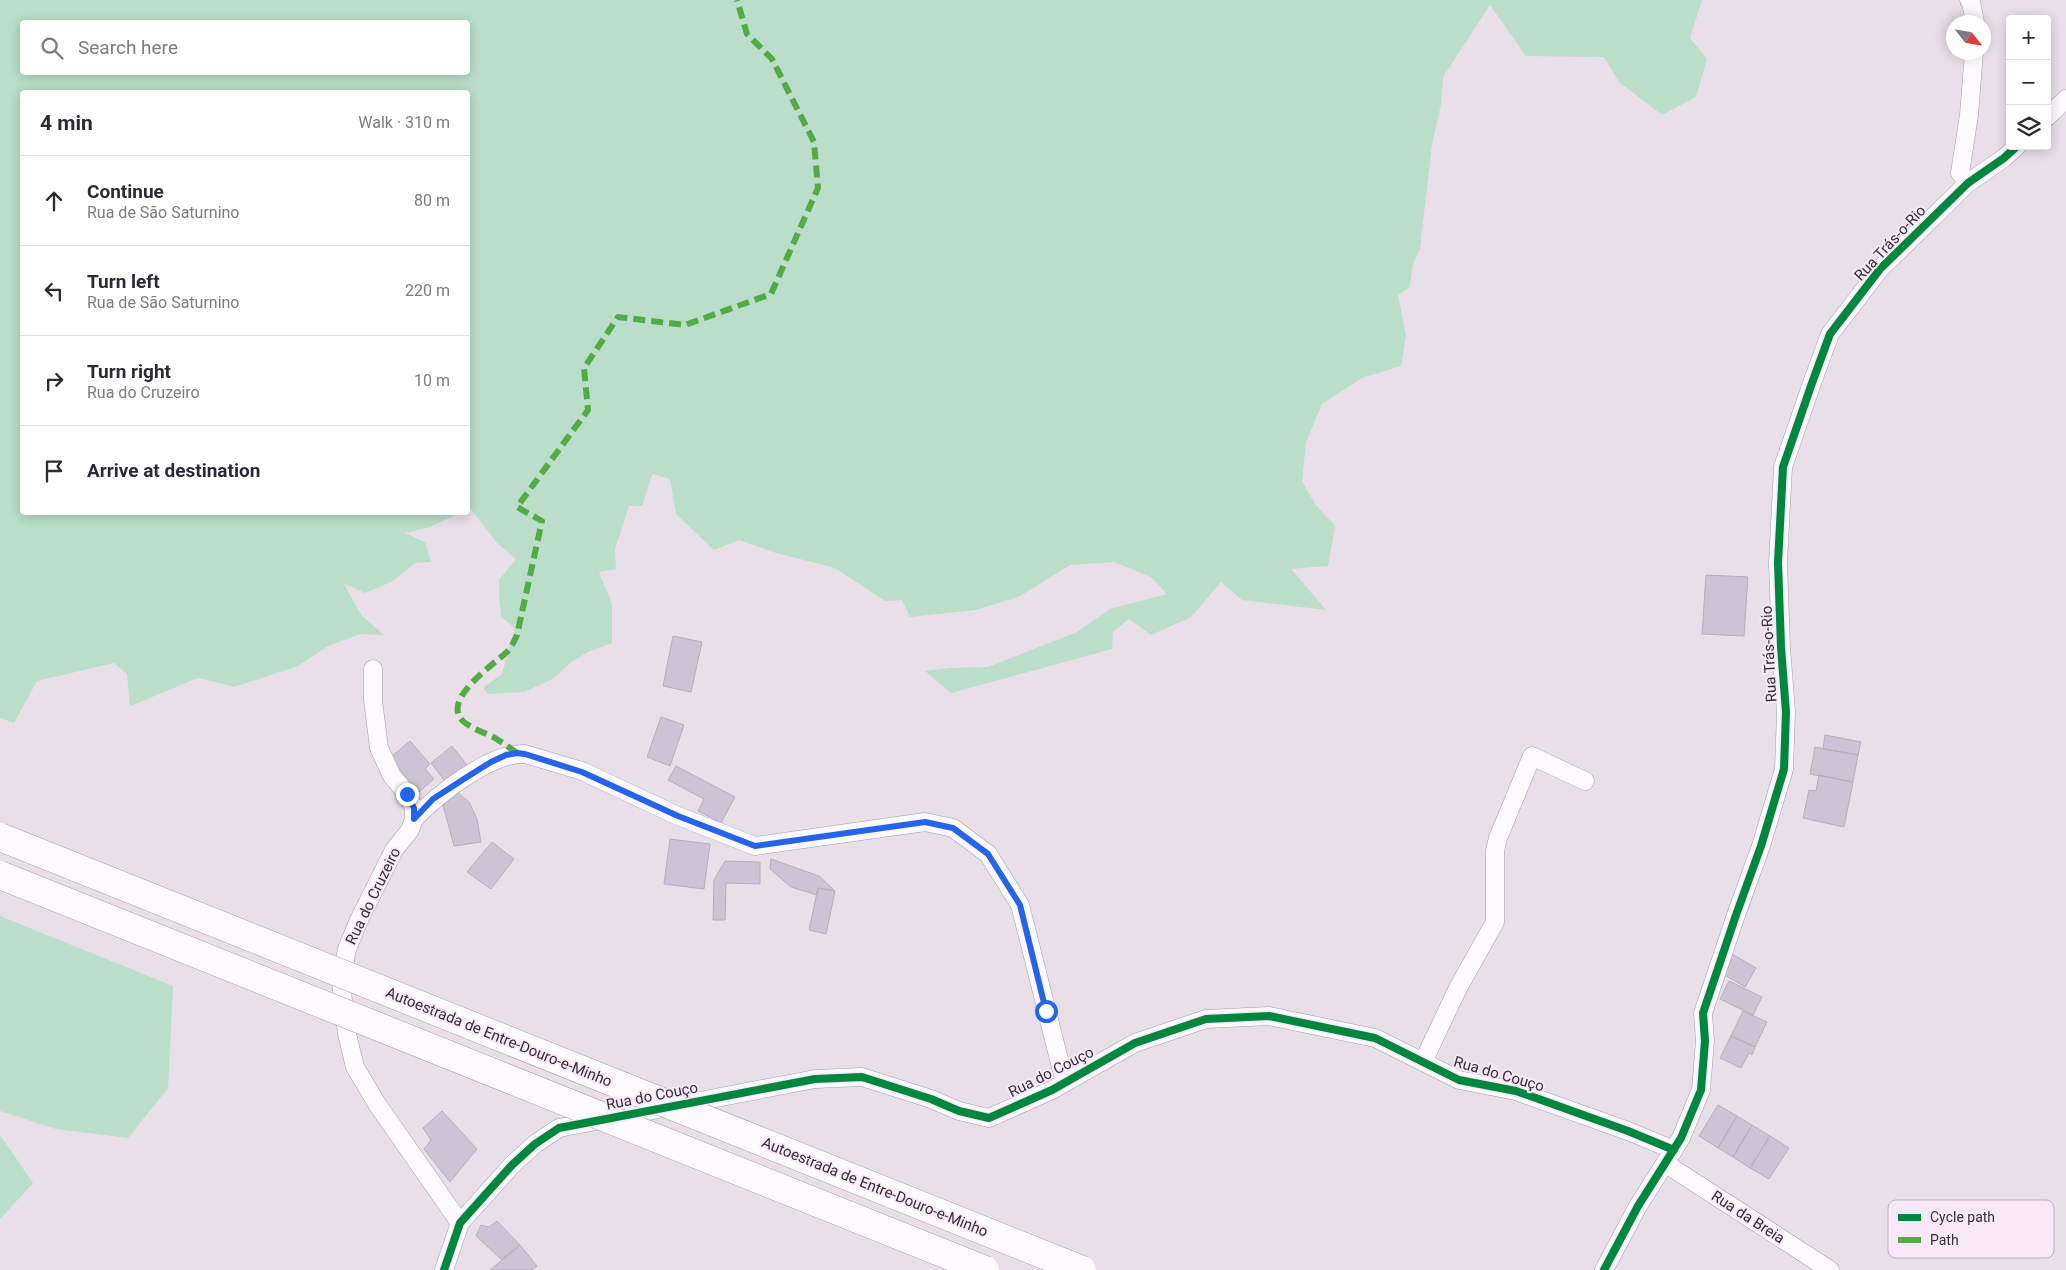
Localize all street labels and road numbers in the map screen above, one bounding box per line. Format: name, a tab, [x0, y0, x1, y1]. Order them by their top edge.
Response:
street label: Rua Trás-o-Rio	[1851, 202, 1929, 284]
street label: Rua Trás-o-Rio	[1757, 605, 1781, 703]
street label: Rua do Cruzeiro	[342, 845, 404, 947]
street label: Autoestrada de Entre-Douro-e-Minho	[383, 983, 615, 1091]
street label: Rua do Couço	[1005, 1043, 1097, 1101]
street label: Rua do Couço	[1452, 1053, 1546, 1095]
street label: Rua do Couço	[605, 1078, 699, 1114]
street label: Autoestrada de Entre-Douro-e-Minho	[759, 1133, 991, 1241]
street label: Rua da Breia	[1708, 1187, 1788, 1247]

